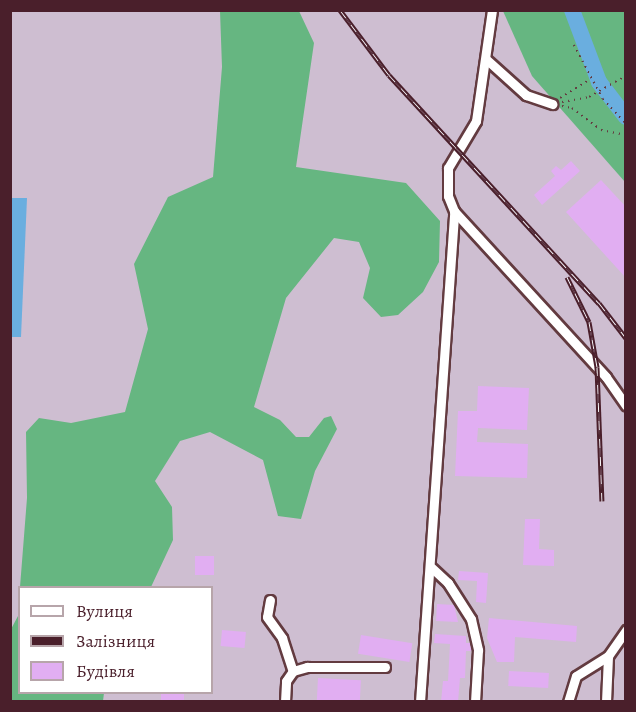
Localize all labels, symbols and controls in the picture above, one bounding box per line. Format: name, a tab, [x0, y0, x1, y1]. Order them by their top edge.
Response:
legend	[18, 586, 213, 694]
text: Вулиця	[76, 599, 133, 623]
text: Залізниця	[76, 629, 155, 653]
text: Будівля	[76, 659, 135, 683]

